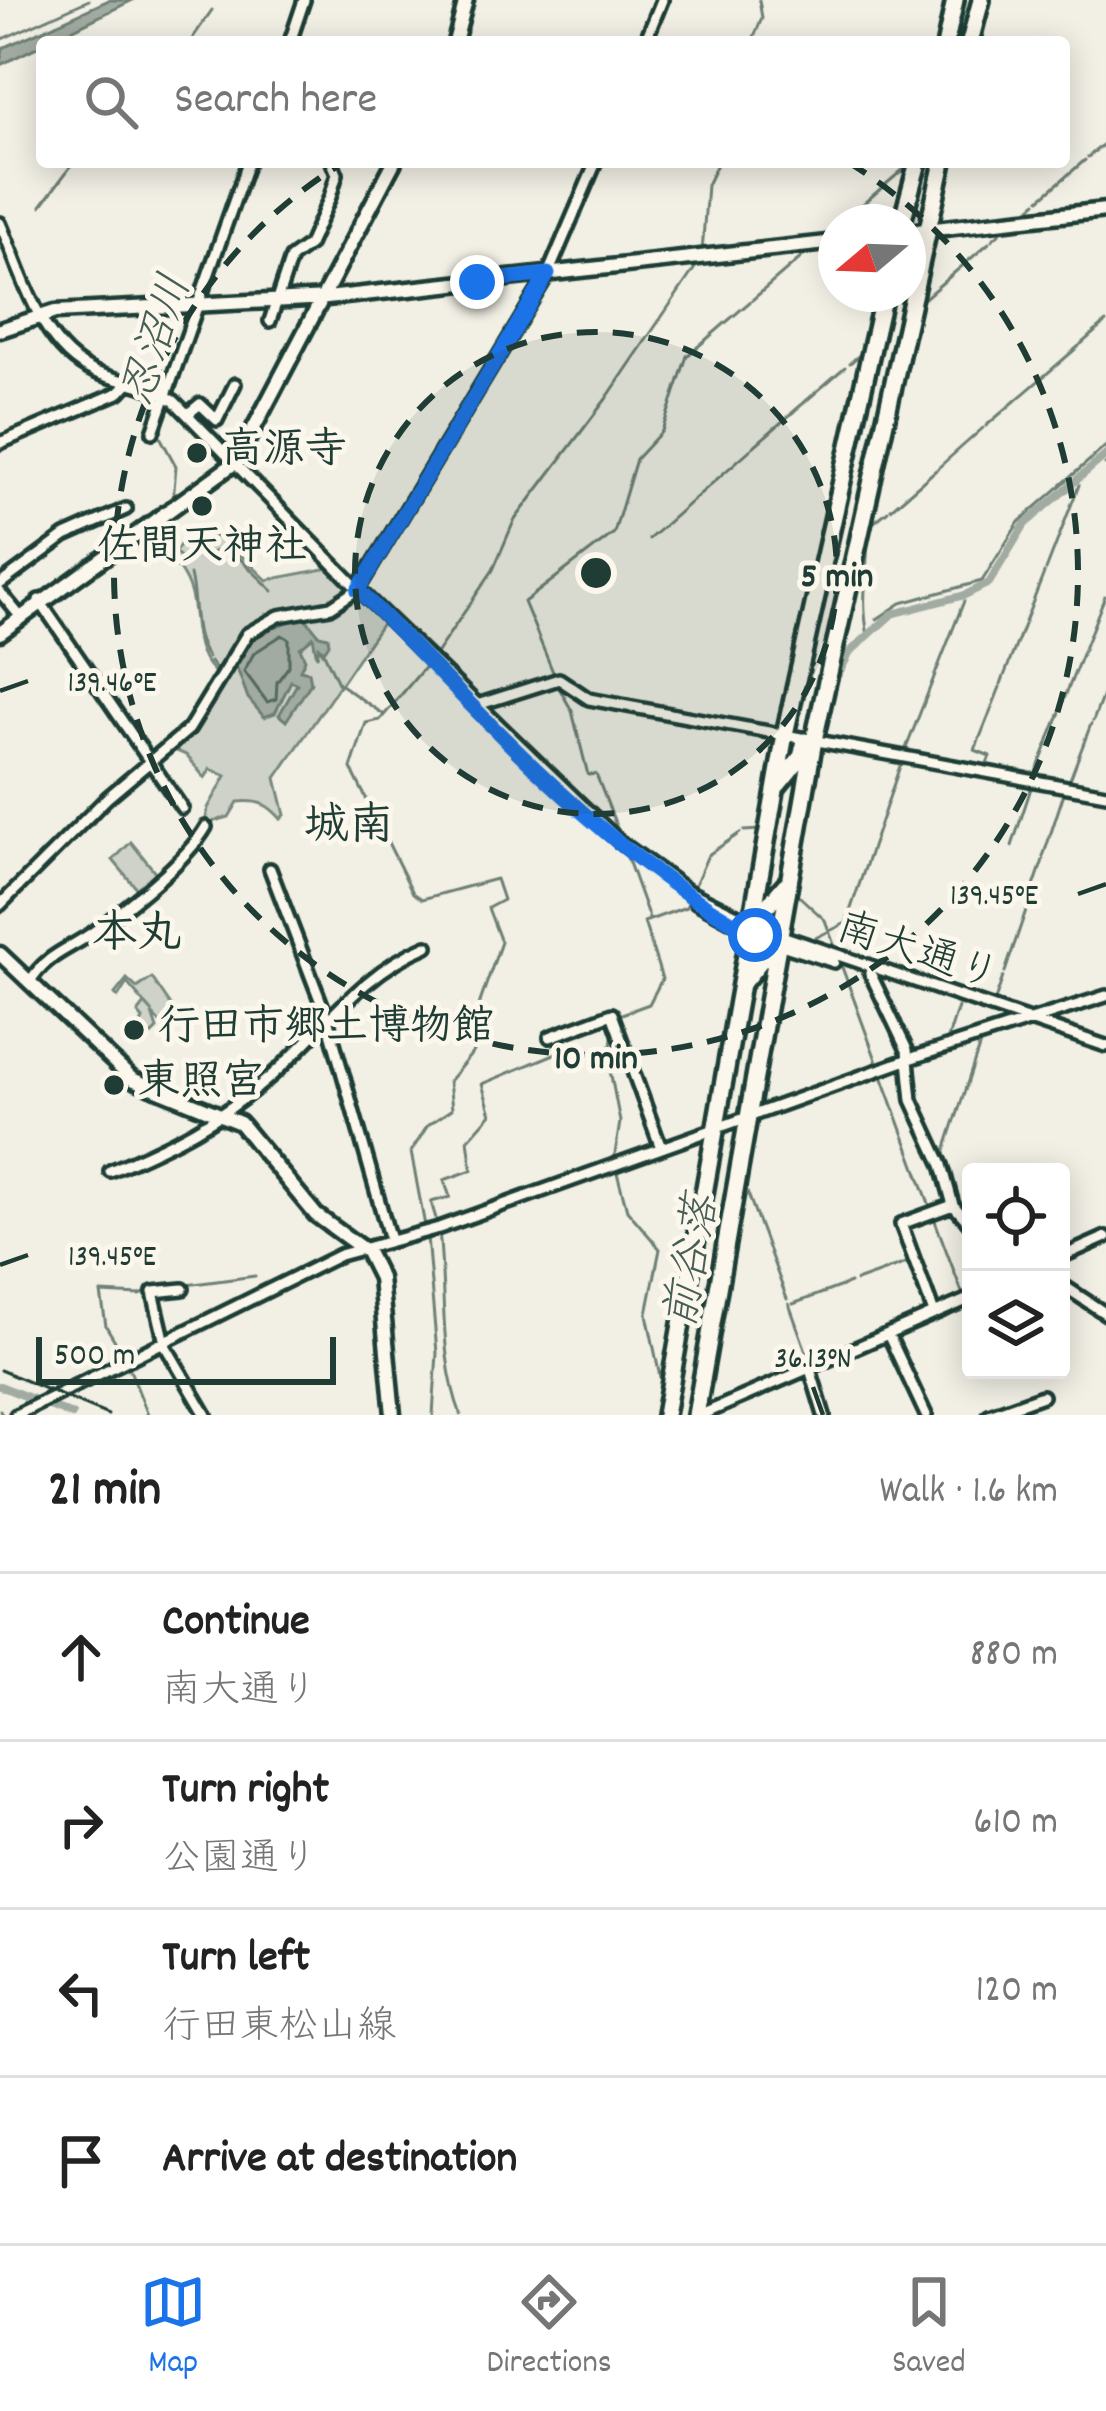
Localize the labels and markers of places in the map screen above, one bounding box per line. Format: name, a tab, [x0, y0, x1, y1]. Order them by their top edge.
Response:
place label: 高源寺	[221, 423, 347, 483]
marker: 高源寺	[184, 440, 210, 466]
marker: 佐間天神社	[189, 493, 215, 519]
place label: 佐間天神社	[97, 520, 307, 580]
centre of rings	[575, 552, 617, 594]
place label: 行田市郷土博物館	[158, 1000, 494, 1060]
marker: 行田市郷土博物館	[121, 1017, 147, 1043]
place label: 東照宮	[138, 1055, 264, 1115]
marker: 東照宮	[101, 1072, 127, 1098]

